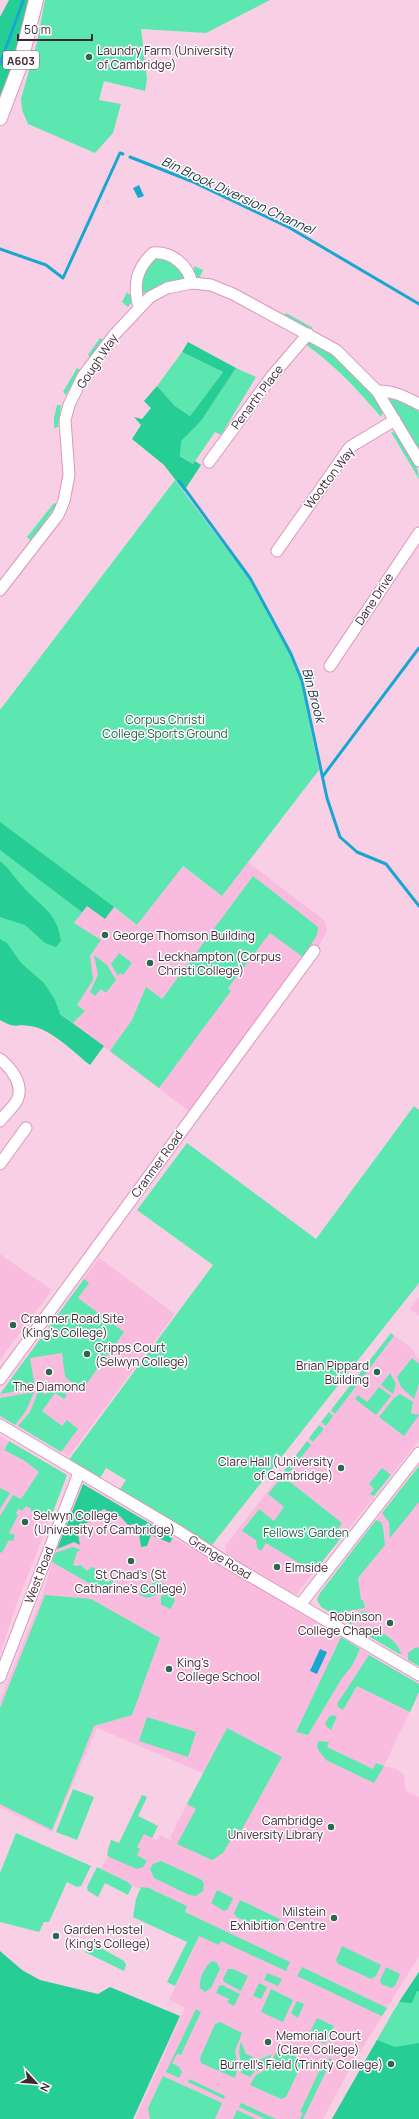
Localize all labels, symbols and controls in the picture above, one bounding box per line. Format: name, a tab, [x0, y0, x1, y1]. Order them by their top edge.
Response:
scale bar	[18, 16, 92, 42]
text: 50 m	[24, 21, 51, 38]
place label: Laundry Farm (University of Cambridge)	[97, 42, 235, 73]
road number: A603	[3, 51, 39, 69]
marker: Laundry Farm (University of Cambridge)	[84, 52, 94, 62]
water label: Bin Brook Diversion Channel	[159, 152, 319, 239]
street label: Gough Way	[72, 330, 122, 392]
street label: Penarth Place	[227, 361, 287, 433]
street label: Wootton Way	[300, 443, 358, 512]
street label: Dane Drive	[351, 570, 397, 628]
water label: Bin Brook	[298, 666, 331, 727]
park label: Corpus Christi College Sports Ground	[102, 711, 228, 742]
place label: George Thomson Building	[113, 927, 255, 944]
marker: George Thomson Building	[100, 930, 110, 940]
place label: Leckhampton (Corpus Christi College)	[158, 948, 281, 979]
marker: Leckhampton (Corpus Christi College)	[145, 958, 155, 968]
street label: Cranmer Road	[127, 1127, 187, 1201]
place label: Cranmer Road Site (King's College)	[21, 1310, 124, 1341]
marker: Cranmer Road Site (King's College)	[8, 1320, 18, 1330]
place label: Cripps Court (Selwyn College)	[95, 1339, 189, 1370]
marker: Cripps Court (Selwyn College)	[82, 1349, 92, 1359]
place label: Brian Pippard Building	[296, 1357, 369, 1388]
marker: The Diamond	[44, 1367, 54, 1377]
marker: Brian Pippard Building	[372, 1367, 382, 1377]
place label: The Diamond	[13, 1378, 85, 1395]
place label: Clare Hall (University of Cambridge)	[218, 1453, 334, 1484]
marker: Clare Hall (University of Cambridge)	[336, 1463, 346, 1473]
place label: Selwyn College (University of Cambridge)	[33, 1507, 175, 1538]
marker: Selwyn College (University of Cambridge)	[20, 1517, 30, 1527]
park label: Fellows' Garden	[263, 1524, 349, 1541]
street label: Grange Road	[185, 1531, 255, 1583]
street label: West Road	[20, 1544, 58, 1606]
marker: St Chad's (St Catharine's College)	[126, 1556, 136, 1566]
place label: Elmside	[285, 1559, 328, 1576]
marker: Elmside	[272, 1562, 282, 1572]
place label: St Chad's (St Catharine's College)	[75, 1566, 187, 1597]
place label: Robinson College Chapel	[298, 1608, 382, 1639]
marker: Robinson College Chapel	[385, 1618, 395, 1628]
place label: King's College School	[177, 1654, 260, 1685]
marker: King's College School	[164, 1664, 174, 1674]
place label: Cambridge University Library	[228, 1812, 324, 1843]
marker: Cambridge University Library	[326, 1822, 336, 1832]
place label: Milstein Exhibition Centre	[230, 1903, 326, 1934]
marker: Milstein Exhibition Centre	[329, 1913, 339, 1923]
place label: Garden Hostel (King's College)	[64, 1921, 151, 1952]
marker: Garden Hostel (King's College)	[51, 1931, 61, 1941]
place label: Memorial Court (Clare College)	[276, 2027, 361, 2058]
marker: Memorial Court (Clare College)	[263, 2037, 273, 2047]
place label: Burrell's Field (Trinity College)	[220, 2056, 383, 2073]
marker: Burrell's Field (Trinity College)	[386, 2059, 396, 2069]
north arrow	[16, 2063, 56, 2103]
text: N	[37, 2081, 54, 2095]

